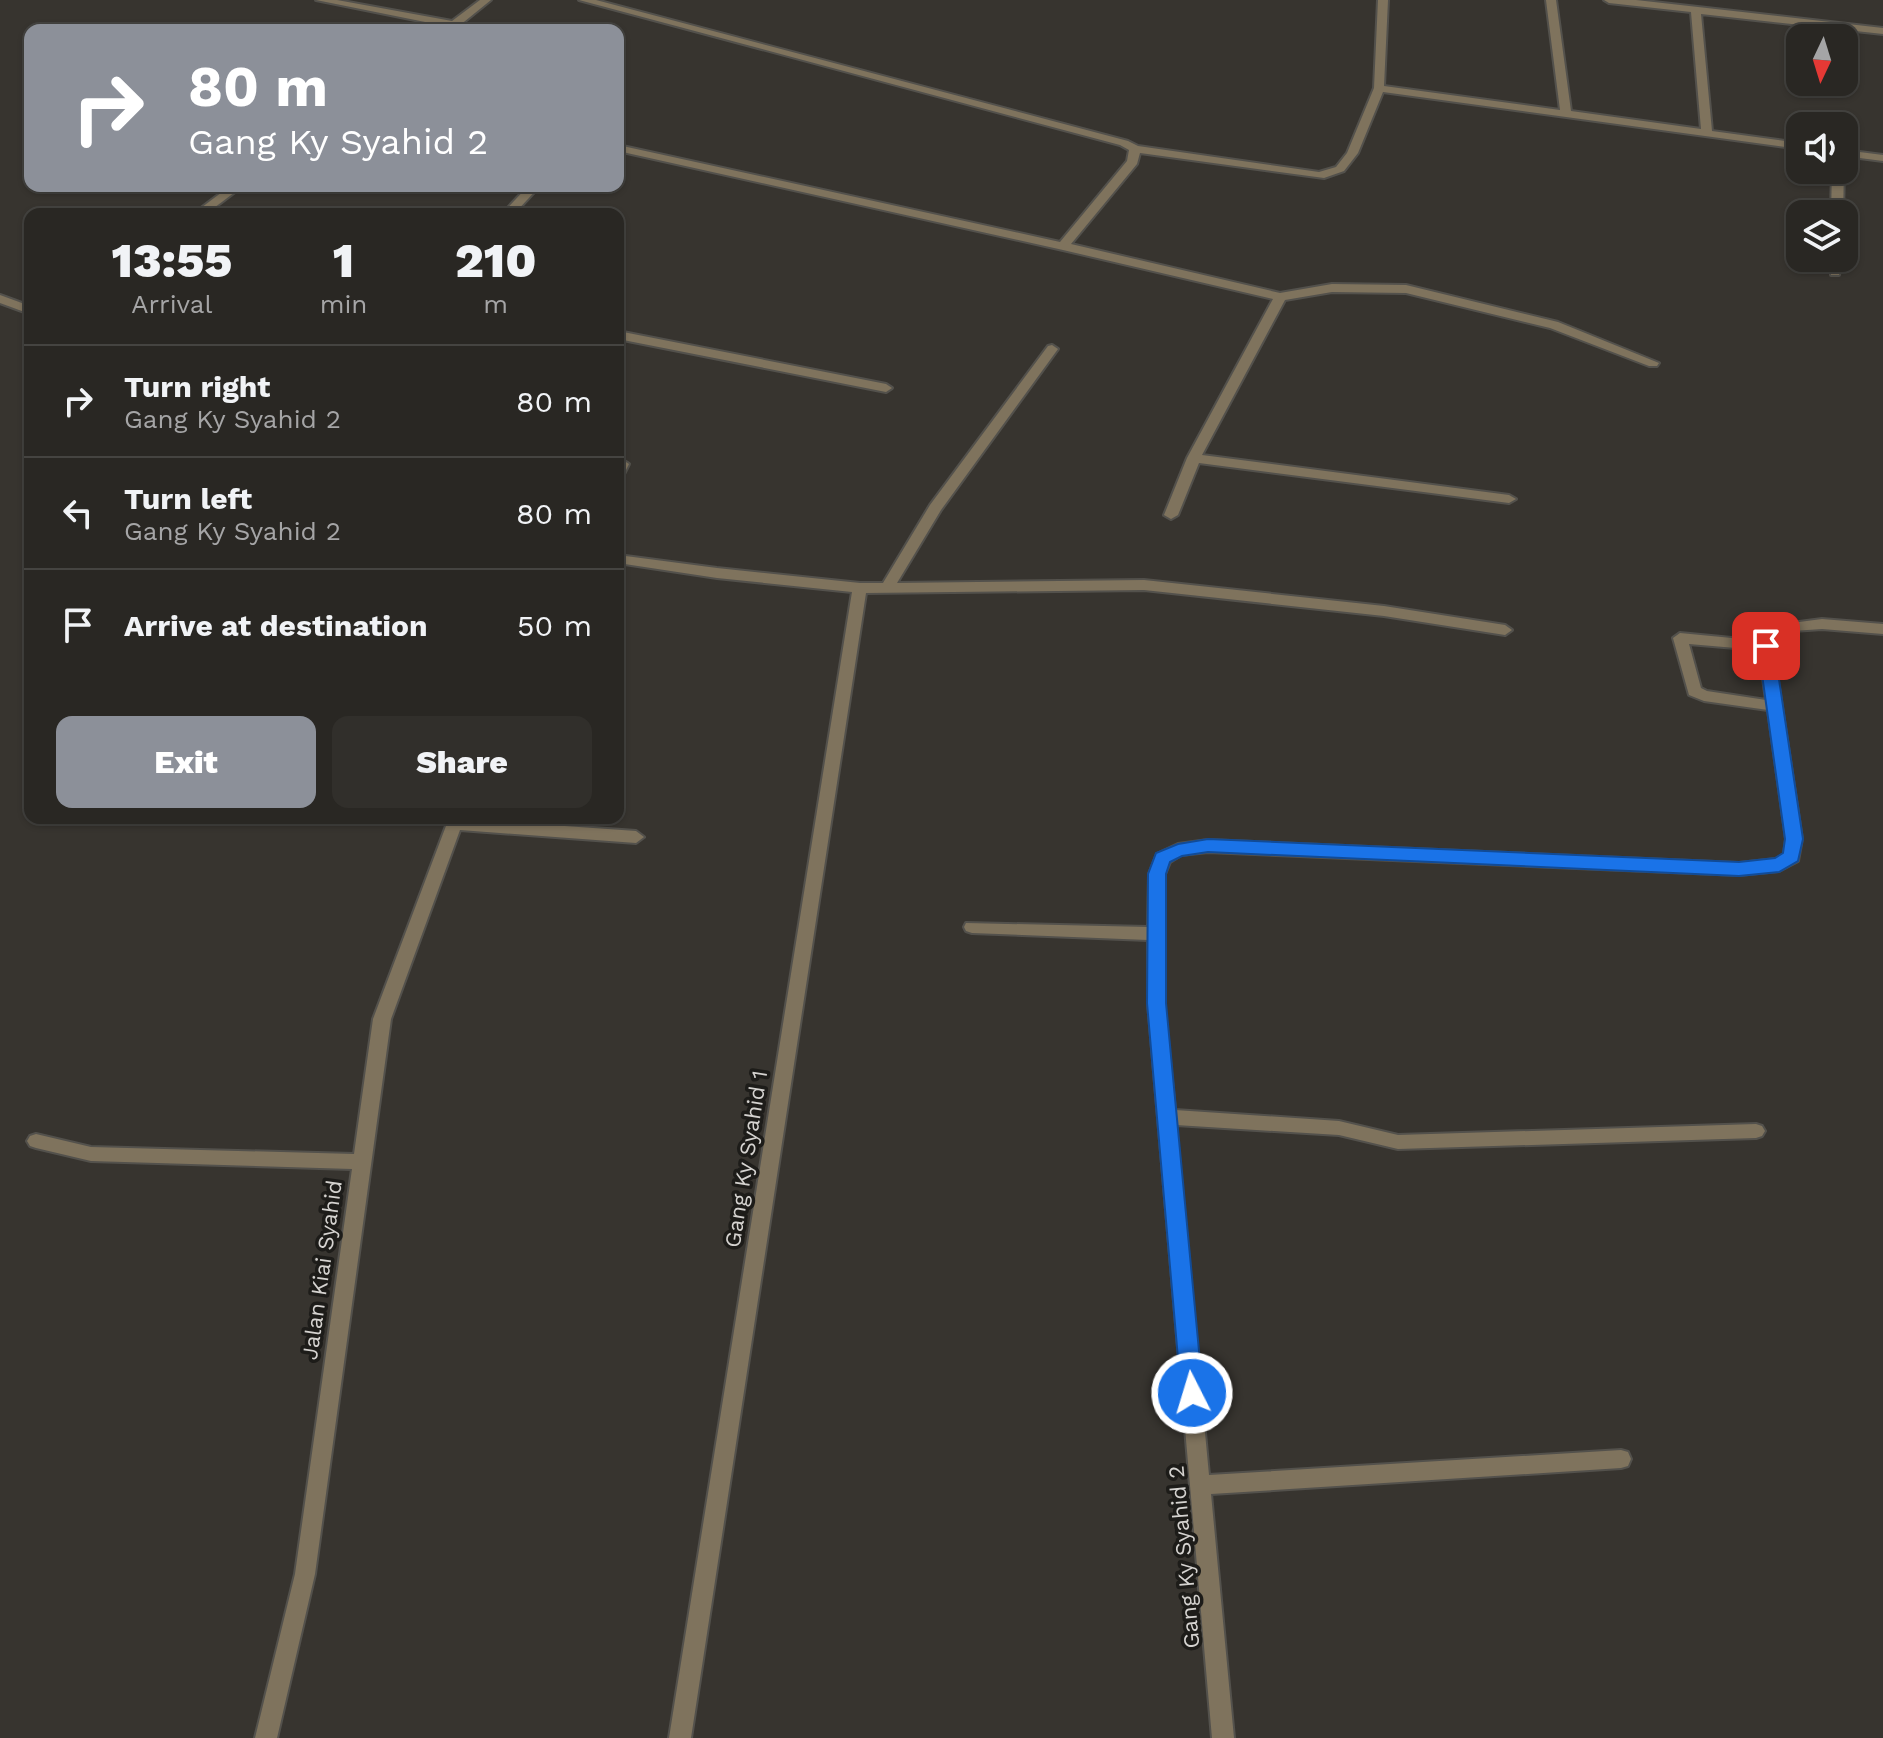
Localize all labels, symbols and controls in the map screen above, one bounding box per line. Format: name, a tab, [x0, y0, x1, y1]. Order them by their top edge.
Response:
north arrow	[1786, 24, 1858, 96]
map controls	[1786, 24, 1858, 272]
text: 80 m	[188, 54, 328, 120]
icon: right	[56, 56, 160, 160]
button: sound	[1786, 112, 1858, 184]
text: Gang Ky Syahid 2	[188, 121, 488, 163]
button: layers	[1786, 200, 1858, 272]
text: 13:55	[112, 232, 232, 289]
text: 1	[333, 232, 354, 289]
text: 210	[455, 232, 536, 289]
text: Arrival	[131, 289, 212, 319]
text: min	[320, 289, 367, 319]
text: m	[483, 289, 508, 319]
text: Turn right	[124, 369, 270, 404]
icon: right	[56, 379, 100, 423]
text: 80 m	[516, 384, 592, 419]
text: Gang Ky Syahid 2	[124, 404, 341, 434]
text: Turn left	[124, 481, 252, 516]
icon: left	[56, 491, 100, 535]
text: 80 m	[516, 496, 592, 531]
text: Gang Ky Syahid 2	[124, 516, 341, 546]
icon: arrive	[56, 603, 100, 647]
text: Arrive at destination	[124, 608, 428, 643]
text: 50 m	[517, 608, 592, 643]
pin	[1732, 612, 1800, 680]
icon: arrive	[1744, 624, 1788, 668]
button: Exit	[56, 716, 316, 808]
button: Share	[332, 716, 592, 808]
street label: Gang Ky Syahid 1	[720, 1069, 772, 1249]
street label: Jalan Kiai Syahid	[297, 1179, 347, 1361]
position arrow	[1150, 1351, 1234, 1435]
street label: Gang Ky Syahid 2	[1164, 1464, 1204, 1650]

